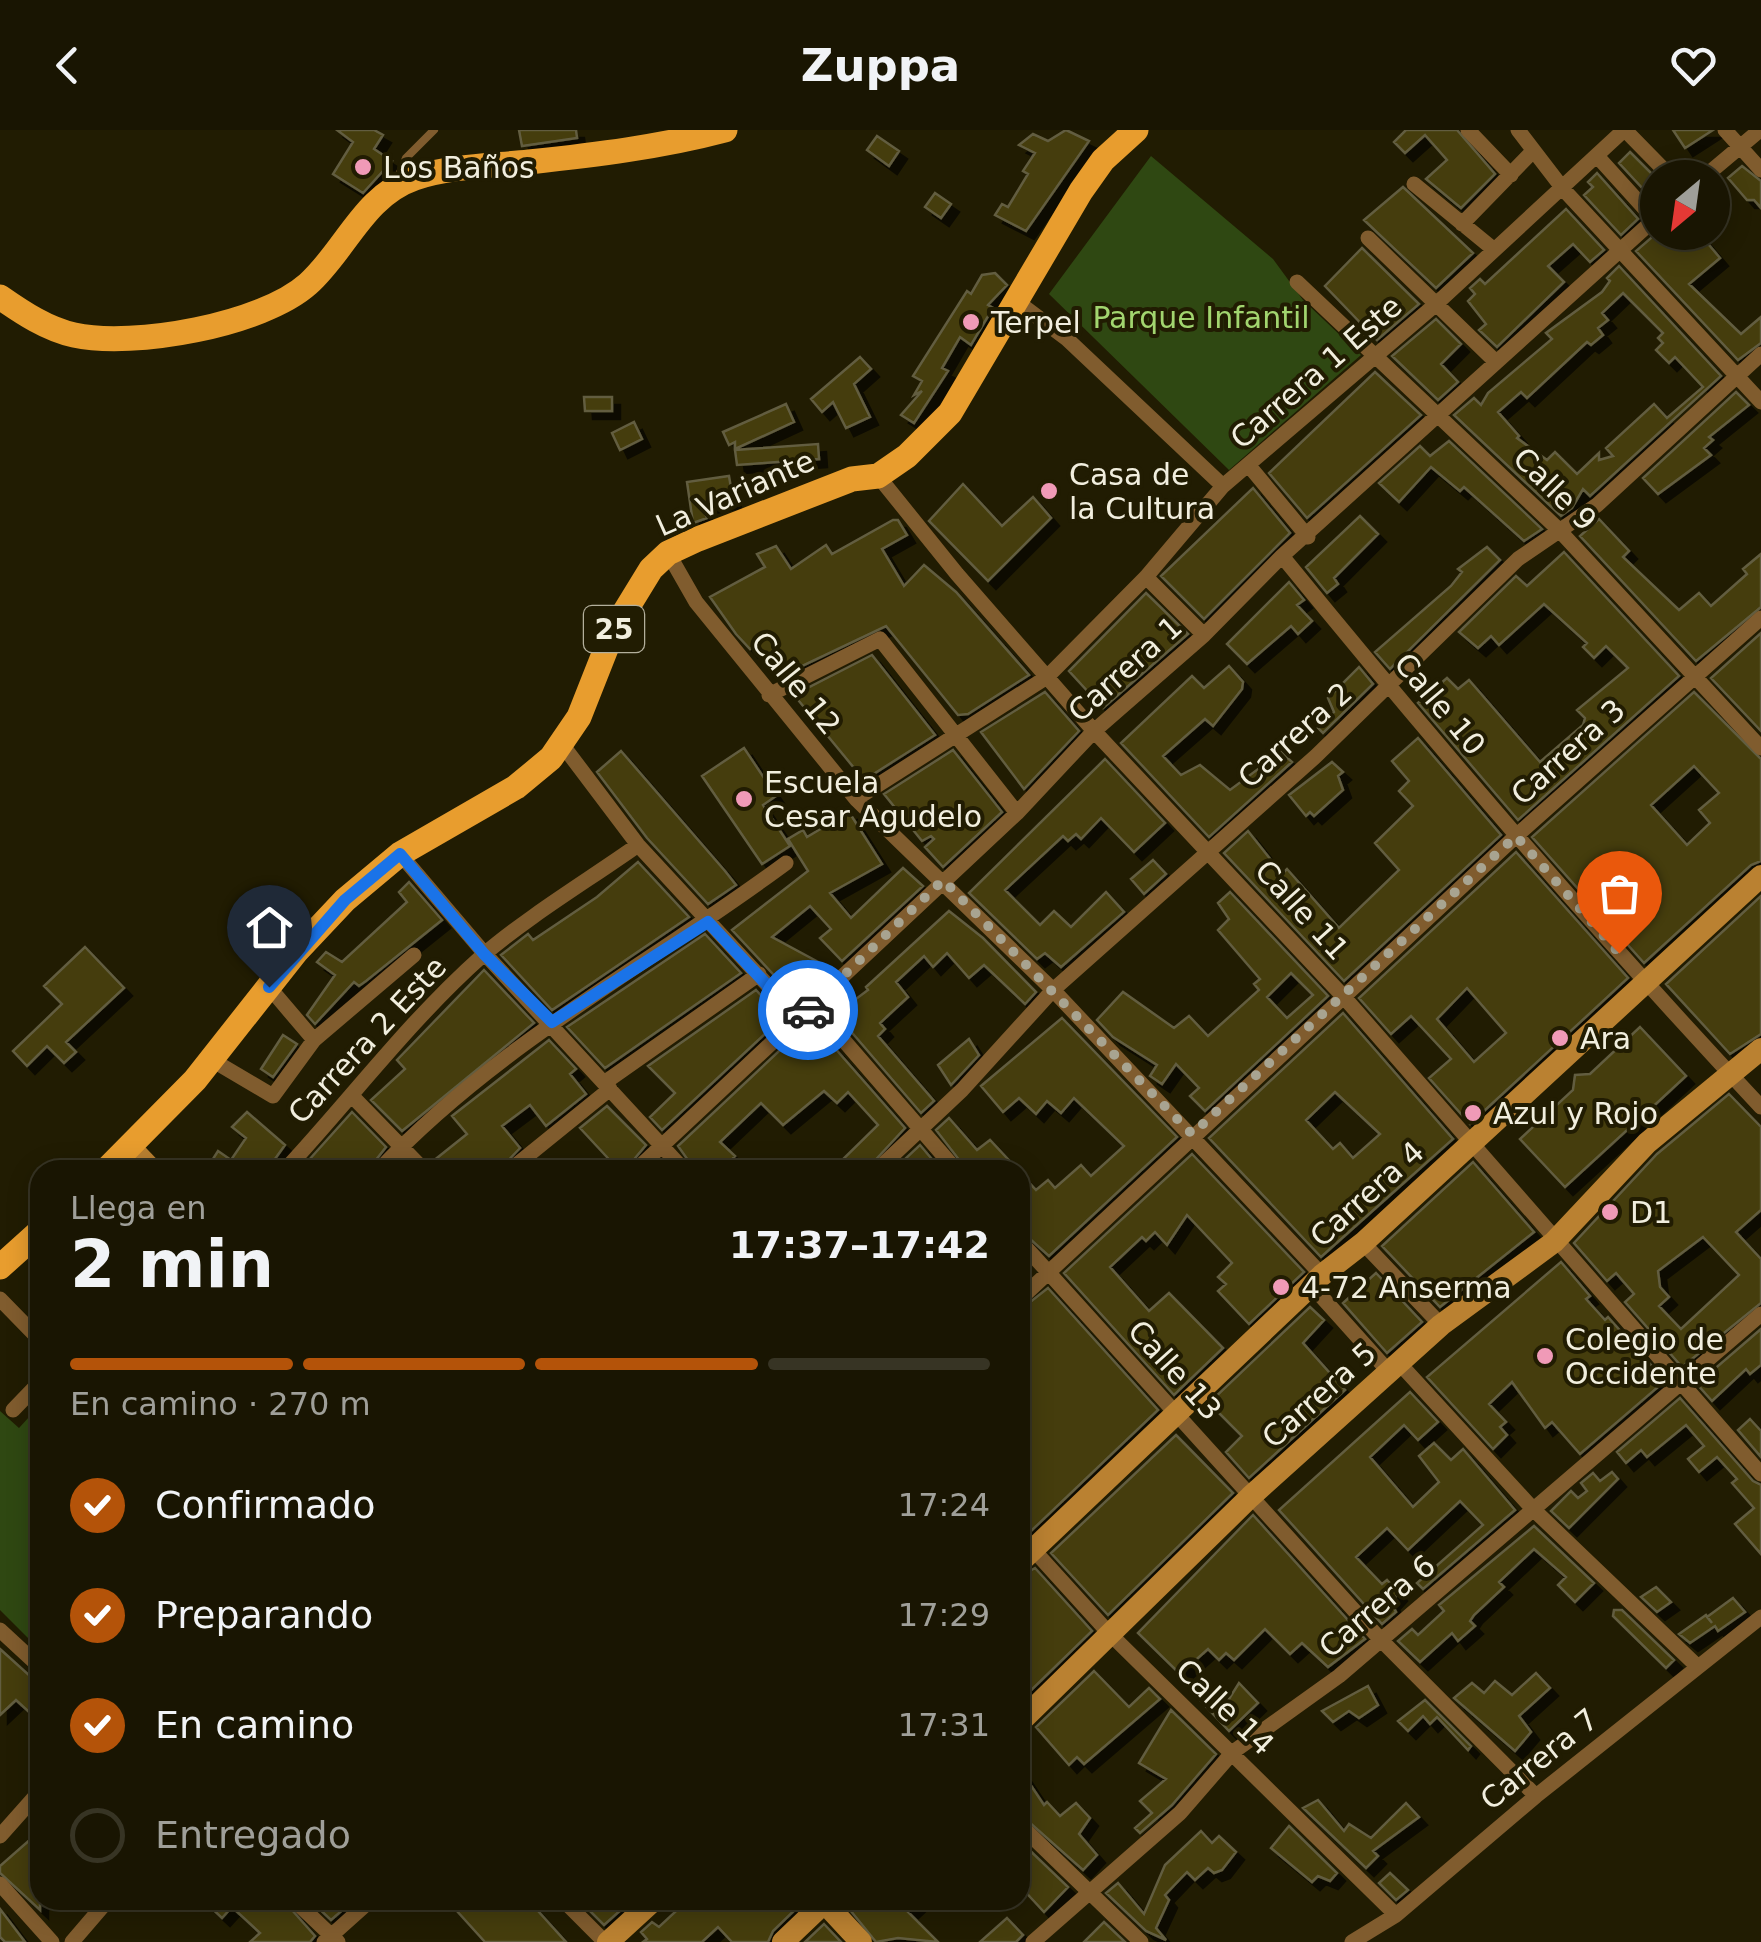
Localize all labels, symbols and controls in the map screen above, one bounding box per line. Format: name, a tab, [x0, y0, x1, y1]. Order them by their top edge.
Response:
icon: back	[40, 38, 95, 93]
icon: heart	[1666, 38, 1721, 93]
text: Zuppa	[801, 39, 960, 92]
place label: Los Baños	[383, 150, 535, 185]
marker: Los Baños	[352, 156, 374, 178]
north arrow	[1640, 160, 1730, 250]
map controls	[1640, 160, 1730, 250]
street label: Carrera 1 Este	[1223, 288, 1409, 456]
park label: Parque Infantil	[1092, 300, 1310, 335]
place label: Terpel	[990, 305, 1081, 340]
marker: Terpel	[960, 311, 982, 333]
street label: Calle 9	[1506, 440, 1604, 538]
street label: La Variante	[650, 443, 820, 543]
place label: Casa de la Cultura	[1069, 457, 1215, 526]
marker: Casa de la Cultura	[1038, 480, 1060, 502]
road number: 25	[584, 606, 644, 652]
street label: Carrera 1	[1061, 609, 1189, 729]
street label: Calle 12	[744, 625, 848, 741]
street label: Calle 10	[1387, 646, 1493, 762]
street label: Carrera 2	[1231, 675, 1359, 795]
street label: Carrera 3	[1504, 692, 1632, 812]
place label: Escuela Cesar Agudelo	[764, 765, 982, 834]
marker: Escuela Cesar Agudelo	[733, 788, 755, 810]
pin	[1577, 851, 1662, 954]
street label: Calle 11	[1248, 853, 1356, 967]
icon: bag	[1592, 866, 1647, 921]
pin	[227, 885, 312, 988]
icon: home	[242, 900, 297, 955]
street label: Carrera 2 Este	[281, 949, 453, 1131]
courier	[758, 960, 858, 1060]
icon: car	[781, 983, 836, 1038]
place label: Ara	[1580, 1021, 1631, 1056]
marker: Ara	[1549, 1027, 1571, 1049]
place label: Azul y Rojo	[1493, 1096, 1658, 1131]
marker: Azul y Rojo	[1462, 1102, 1484, 1124]
street label: Carrera 4	[1303, 1134, 1431, 1254]
text: Llega en	[70, 1189, 206, 1227]
place label: D1	[1630, 1195, 1672, 1230]
marker: D1	[1599, 1201, 1621, 1223]
text: 17:37–17:42	[729, 1223, 990, 1267]
text: 2 min	[70, 1227, 274, 1302]
place label: 4-72 Anserma	[1301, 1270, 1512, 1305]
marker: 4-72 Anserma	[1270, 1276, 1292, 1298]
street label: Calle 13	[1121, 1313, 1229, 1427]
place label: Colegio de Occidente	[1565, 1322, 1724, 1391]
street label: Carrera 5	[1255, 1335, 1383, 1455]
marker: Colegio de Occidente	[1534, 1345, 1556, 1367]
text: En camino · 270 m	[70, 1385, 371, 1423]
icon: check	[70, 1478, 125, 1533]
text: Confirmado	[155, 1483, 375, 1527]
text: 17:24	[898, 1486, 990, 1524]
street label: Carrera 6	[1312, 1547, 1442, 1665]
icon: check	[70, 1588, 125, 1643]
text: Preparando	[155, 1593, 373, 1637]
text: 17:29	[898, 1596, 990, 1634]
street label: Calle 14	[1169, 1652, 1281, 1762]
icon: check	[70, 1698, 125, 1753]
street label: Carrera 7	[1473, 1701, 1605, 1817]
text: En camino	[155, 1703, 354, 1747]
text: 17:31	[898, 1706, 990, 1744]
text: Entregado	[155, 1813, 351, 1857]

